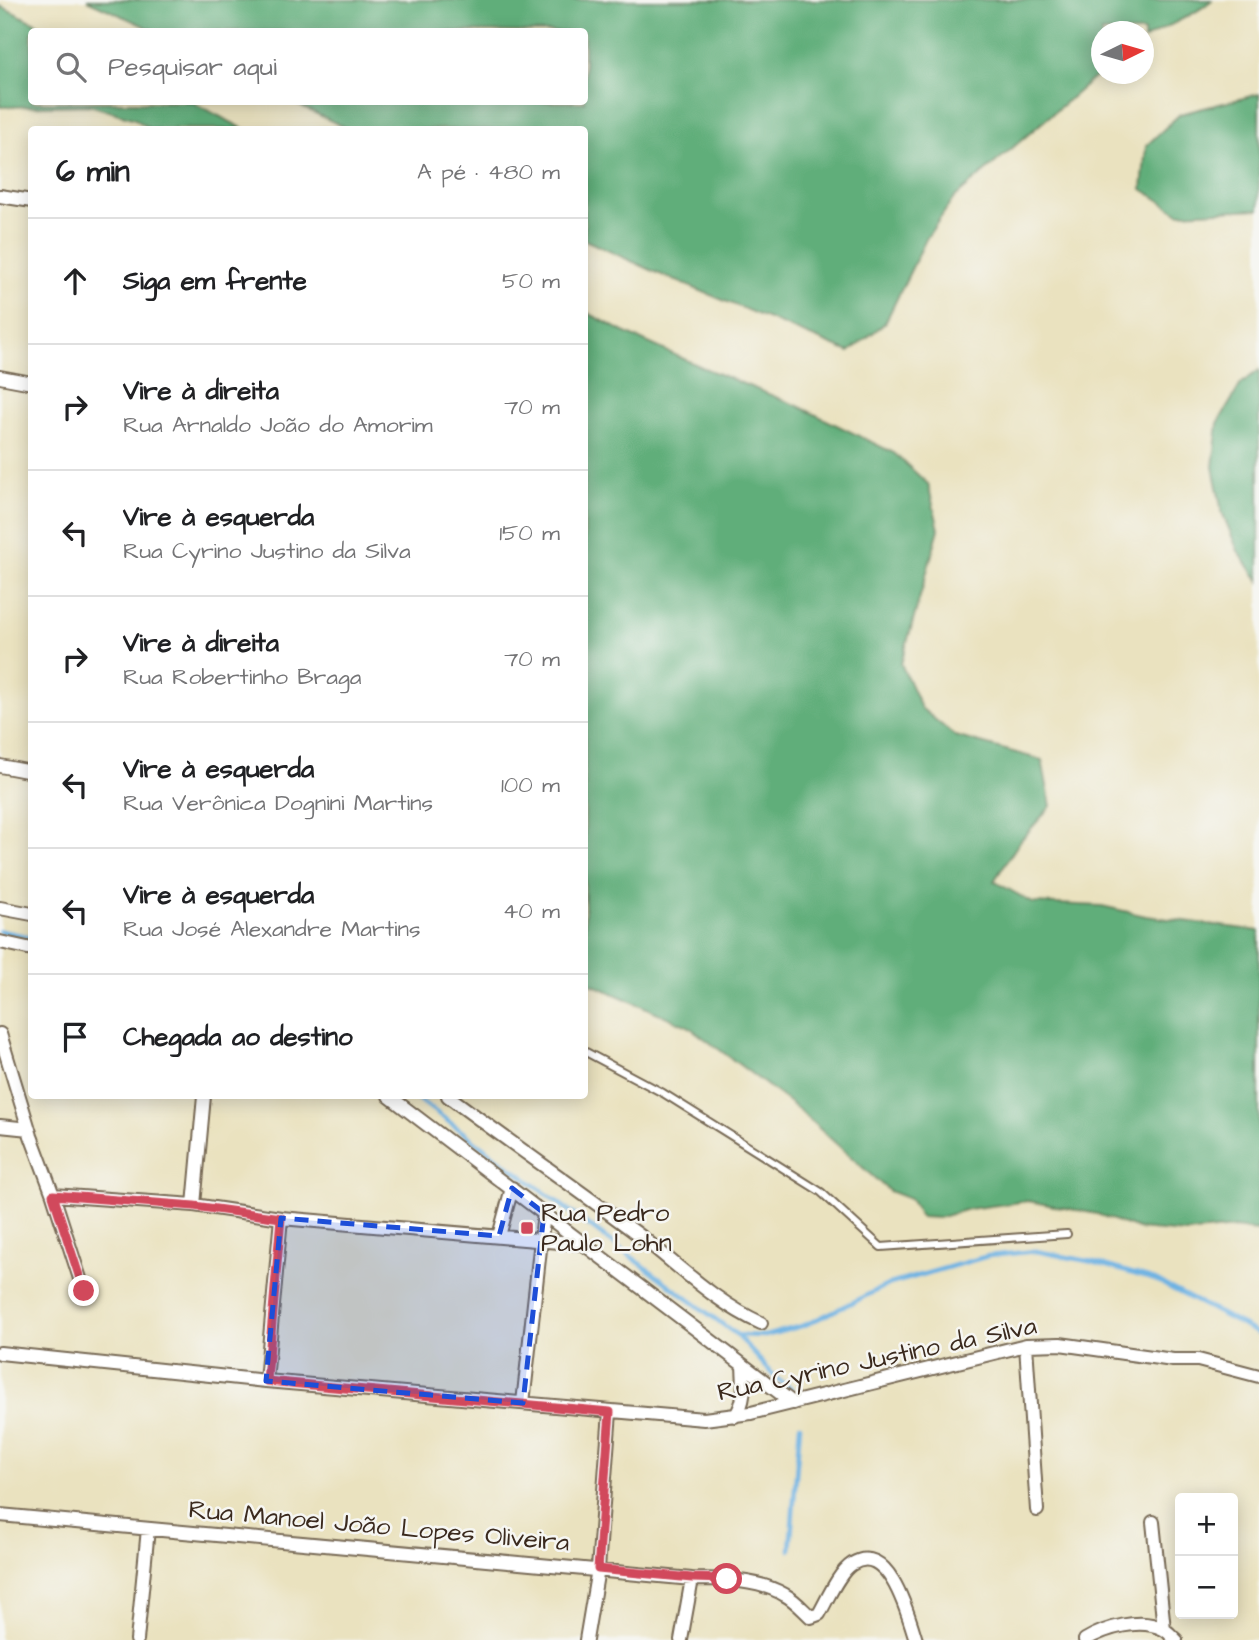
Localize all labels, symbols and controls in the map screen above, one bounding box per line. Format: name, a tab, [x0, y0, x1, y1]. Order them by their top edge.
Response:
north arrow	[1091, 21, 1154, 84]
search box	[28, 28, 588, 105]
icon: search	[52, 48, 90, 86]
text: Pesquisar aqui	[108, 49, 277, 85]
text: 6 min	[56, 151, 130, 193]
text: A pé · 480 m	[417, 156, 560, 188]
icon: ahead	[56, 262, 94, 300]
text: Siga em frente	[123, 263, 307, 299]
text: 50 m	[502, 265, 560, 297]
text: Vire à direita	[123, 373, 279, 409]
icon: right	[56, 388, 94, 426]
text: 70 m	[504, 391, 560, 423]
text: Rua Arnaldo João do Amorim	[123, 409, 433, 441]
text: Vire à esquerda	[123, 499, 314, 535]
icon: left	[56, 514, 94, 552]
text: 150 m	[499, 517, 560, 549]
text: Rua Cyrino Justino da Silva	[123, 535, 411, 567]
text: Vire à direita	[123, 625, 279, 661]
icon: right	[56, 640, 94, 678]
text: 70 m	[504, 643, 560, 675]
text: Rua Robertinho Braga	[123, 661, 362, 693]
text: Vire à esquerda	[123, 751, 314, 787]
icon: left	[56, 766, 94, 804]
text: 100 m	[501, 769, 560, 801]
text: Rua Verônica Dognini Martins	[123, 787, 433, 819]
text: Vire à esquerda	[123, 877, 314, 913]
icon: left	[56, 892, 94, 930]
text: 40 m	[503, 895, 560, 927]
text: Rua José Alexandre Martins	[123, 913, 421, 945]
icon: arrive	[56, 1018, 94, 1056]
text: Chegada ao destino	[123, 1019, 353, 1055]
place label: Rua Pedro Paulo Lohn	[541, 1195, 672, 1261]
marker: Rua Pedro Paulo Lohn	[519, 1220, 535, 1236]
route end	[68, 1275, 99, 1306]
street label: Rua Cyrino Justino da Silva	[714, 1308, 1040, 1412]
street label: Rua Manoel João Lopes Oliveira	[187, 1491, 571, 1561]
map controls	[1175, 1493, 1238, 1619]
button: +	[1175, 1493, 1238, 1556]
button: −	[1175, 1556, 1238, 1619]
route start	[711, 1563, 742, 1594]

